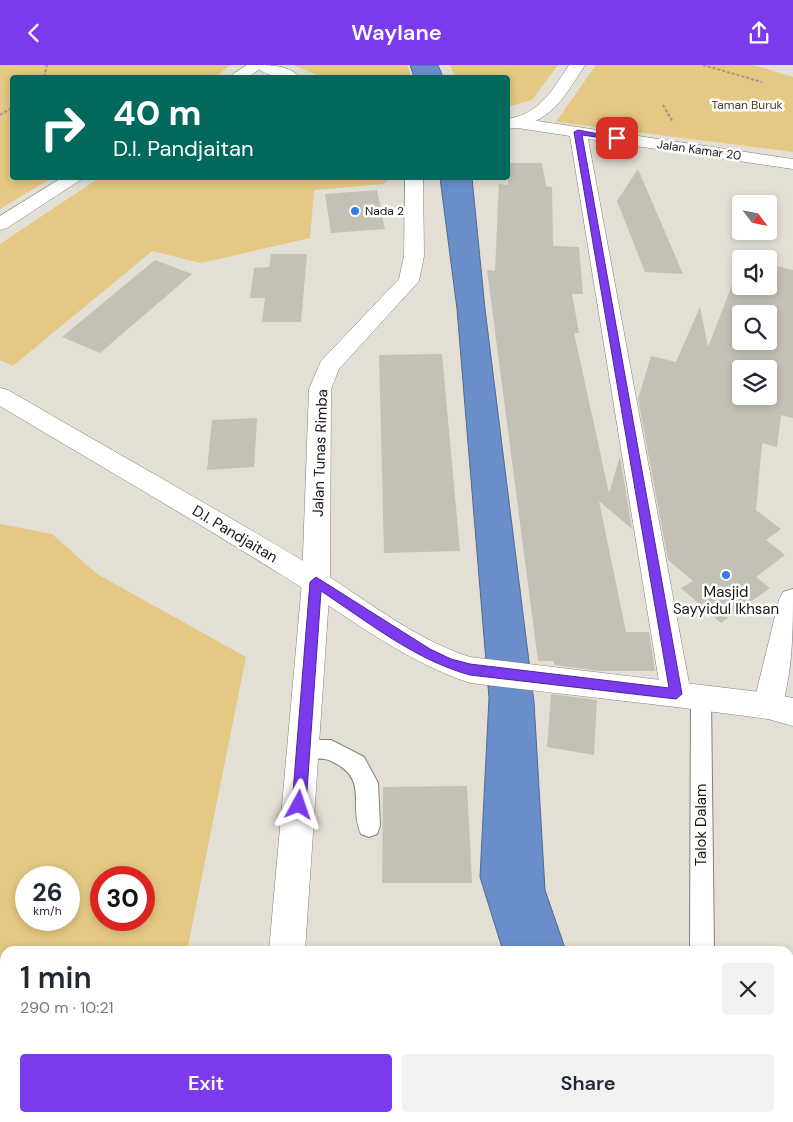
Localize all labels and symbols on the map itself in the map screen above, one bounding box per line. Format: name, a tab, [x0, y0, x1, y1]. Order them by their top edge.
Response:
park label: Taman Buruk	[711, 97, 783, 113]
pin	[596, 117, 638, 159]
street label: Jalan Kamar 20	[656, 136, 742, 164]
north arrow	[732, 195, 778, 240]
place label: Nada 2	[365, 203, 404, 219]
marker: Nada 2	[349, 205, 361, 217]
street label: Jalan Tunas Rimba	[308, 389, 332, 517]
street label: D.I. Pandjaitan	[189, 501, 281, 567]
marker: Masjid Sayyidul Ikhsan	[720, 569, 732, 581]
place label: Masjid Sayyidul Ikhsan	[673, 582, 779, 619]
position arrow	[272, 778, 324, 830]
street label: Talok Dalam	[691, 784, 711, 866]
speed limit sign: 30	[90, 866, 155, 931]

